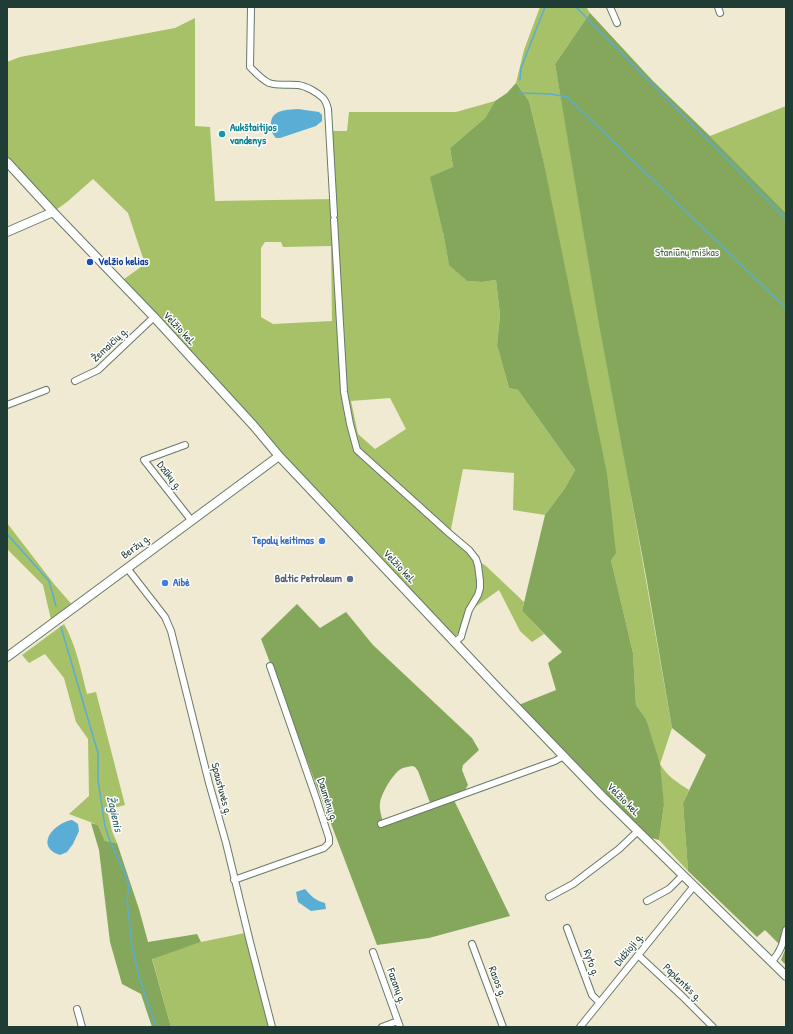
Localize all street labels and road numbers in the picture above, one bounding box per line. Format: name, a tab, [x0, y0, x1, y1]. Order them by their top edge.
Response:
street label: Velžio kel.	[160, 309, 198, 349]
street label: Žemaičių g.	[89, 325, 131, 365]
street label: Dzūkų g.	[154, 459, 184, 493]
street label: Beržų g.	[119, 532, 153, 562]
street label: Velžio kel.	[380, 547, 418, 587]
street label: Spaustuvės g.	[208, 761, 234, 817]
street label: Daumėnų g.	[314, 777, 340, 823]
street label: Velžio kel.	[604, 781, 642, 819]
street label: Didžioji g.	[612, 931, 646, 969]
street label: Ryto g.	[580, 948, 602, 978]
street label: Paplentės g.	[660, 961, 704, 1005]
street label: Rasos g.	[485, 965, 509, 999]
street label: Fazanų g.	[384, 967, 408, 1005]

